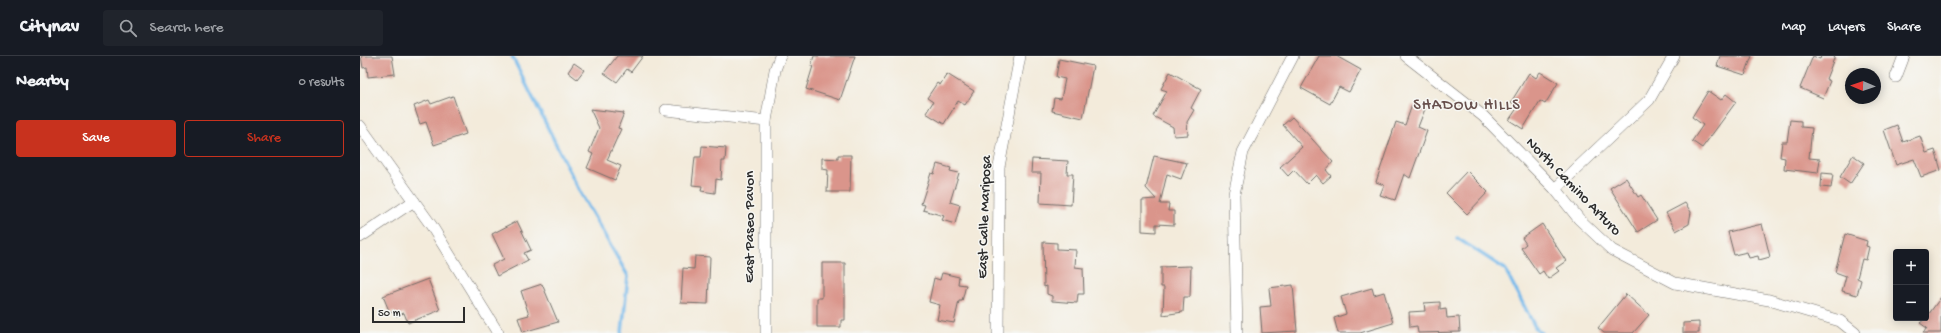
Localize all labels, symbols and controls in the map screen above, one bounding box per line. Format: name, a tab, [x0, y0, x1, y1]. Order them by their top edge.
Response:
search box	[103, 10, 383, 46]
text: Citynav	[20, 16, 79, 39]
icon: search	[117, 17, 139, 39]
text: Search here	[149, 19, 223, 37]
text: Map	[1782, 19, 1806, 36]
text: Layers	[1828, 19, 1865, 36]
text: Share	[1887, 19, 1921, 36]
north arrow	[1845, 68, 1881, 104]
text: Nearby	[16, 72, 69, 92]
text: 0 results	[298, 75, 344, 90]
district label: SHADOW HILLS	[1413, 97, 1521, 116]
button: Save	[16, 120, 176, 157]
button: Share	[184, 120, 344, 157]
street label: North Camino Arturo	[1521, 134, 1625, 240]
street label: East Calle Mariposa	[974, 154, 996, 279]
street label: East Paseo Pavon	[741, 171, 759, 283]
map controls	[1893, 249, 1929, 321]
button: +	[1893, 249, 1929, 285]
button: −	[1893, 285, 1929, 321]
scale bar	[372, 305, 465, 324]
text: 50 m	[378, 308, 400, 320]

